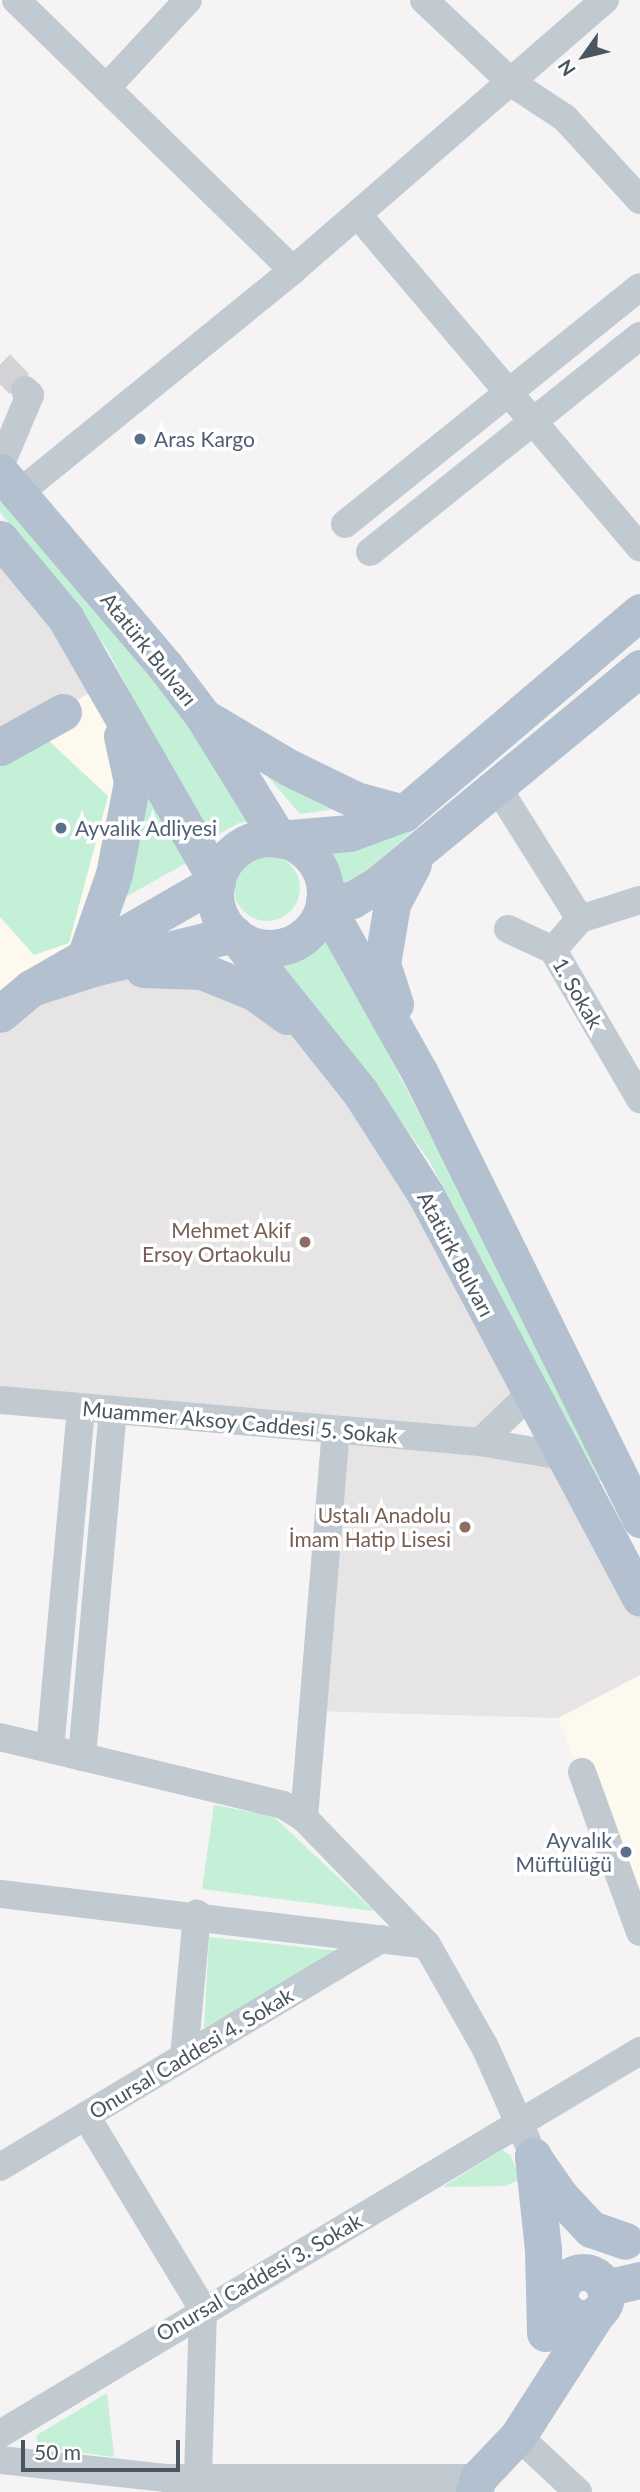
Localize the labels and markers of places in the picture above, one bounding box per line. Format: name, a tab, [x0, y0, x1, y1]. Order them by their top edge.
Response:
place label: Aras Kargo	[154, 426, 255, 452]
marker: Aras Kargo	[132, 431, 148, 447]
place label: Ayvalık Adliyesi	[75, 815, 218, 841]
marker: Ayvalık Adliyesi	[53, 820, 69, 836]
place label: Mehmet Akif Ersoy Ortaokulu	[142, 1217, 291, 1267]
marker: Mehmet Akif Ersoy Ortaokulu	[297, 1234, 313, 1250]
place label: Ustalı Anadolu İmam Hatip Lisesi	[289, 1502, 451, 1552]
marker: Ustalı Anadolu İmam Hatip Lisesi	[457, 1519, 473, 1535]
place label: Ayvalık Müftülüğü	[516, 1827, 612, 1877]
marker: Ayvalık Müftülüğü	[618, 1844, 634, 1860]

